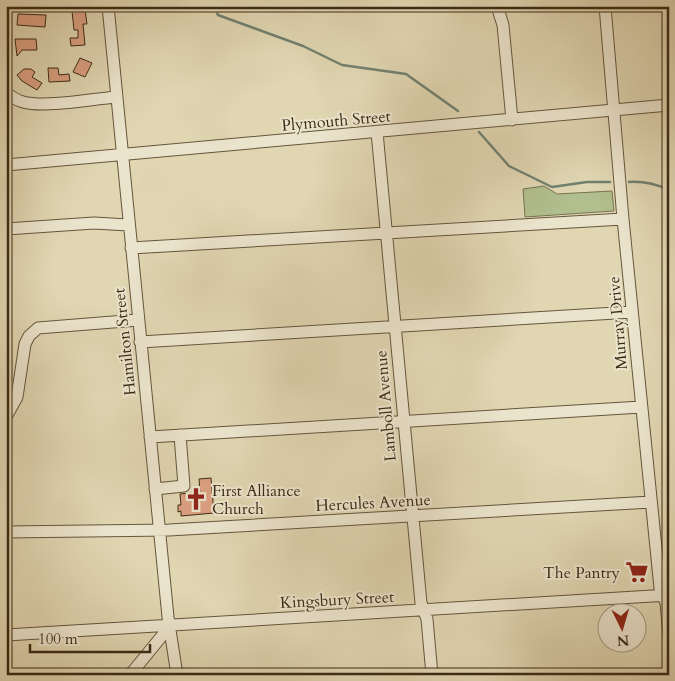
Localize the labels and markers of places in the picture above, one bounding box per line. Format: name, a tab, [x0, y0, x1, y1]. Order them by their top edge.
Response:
place label: First Alliance Church	[212, 480, 301, 520]
church icon: First Alliance Church	[183, 486, 209, 512]
supermarket icon: The Pantry	[624, 559, 650, 585]
place label: The Pantry	[543, 562, 621, 584]

